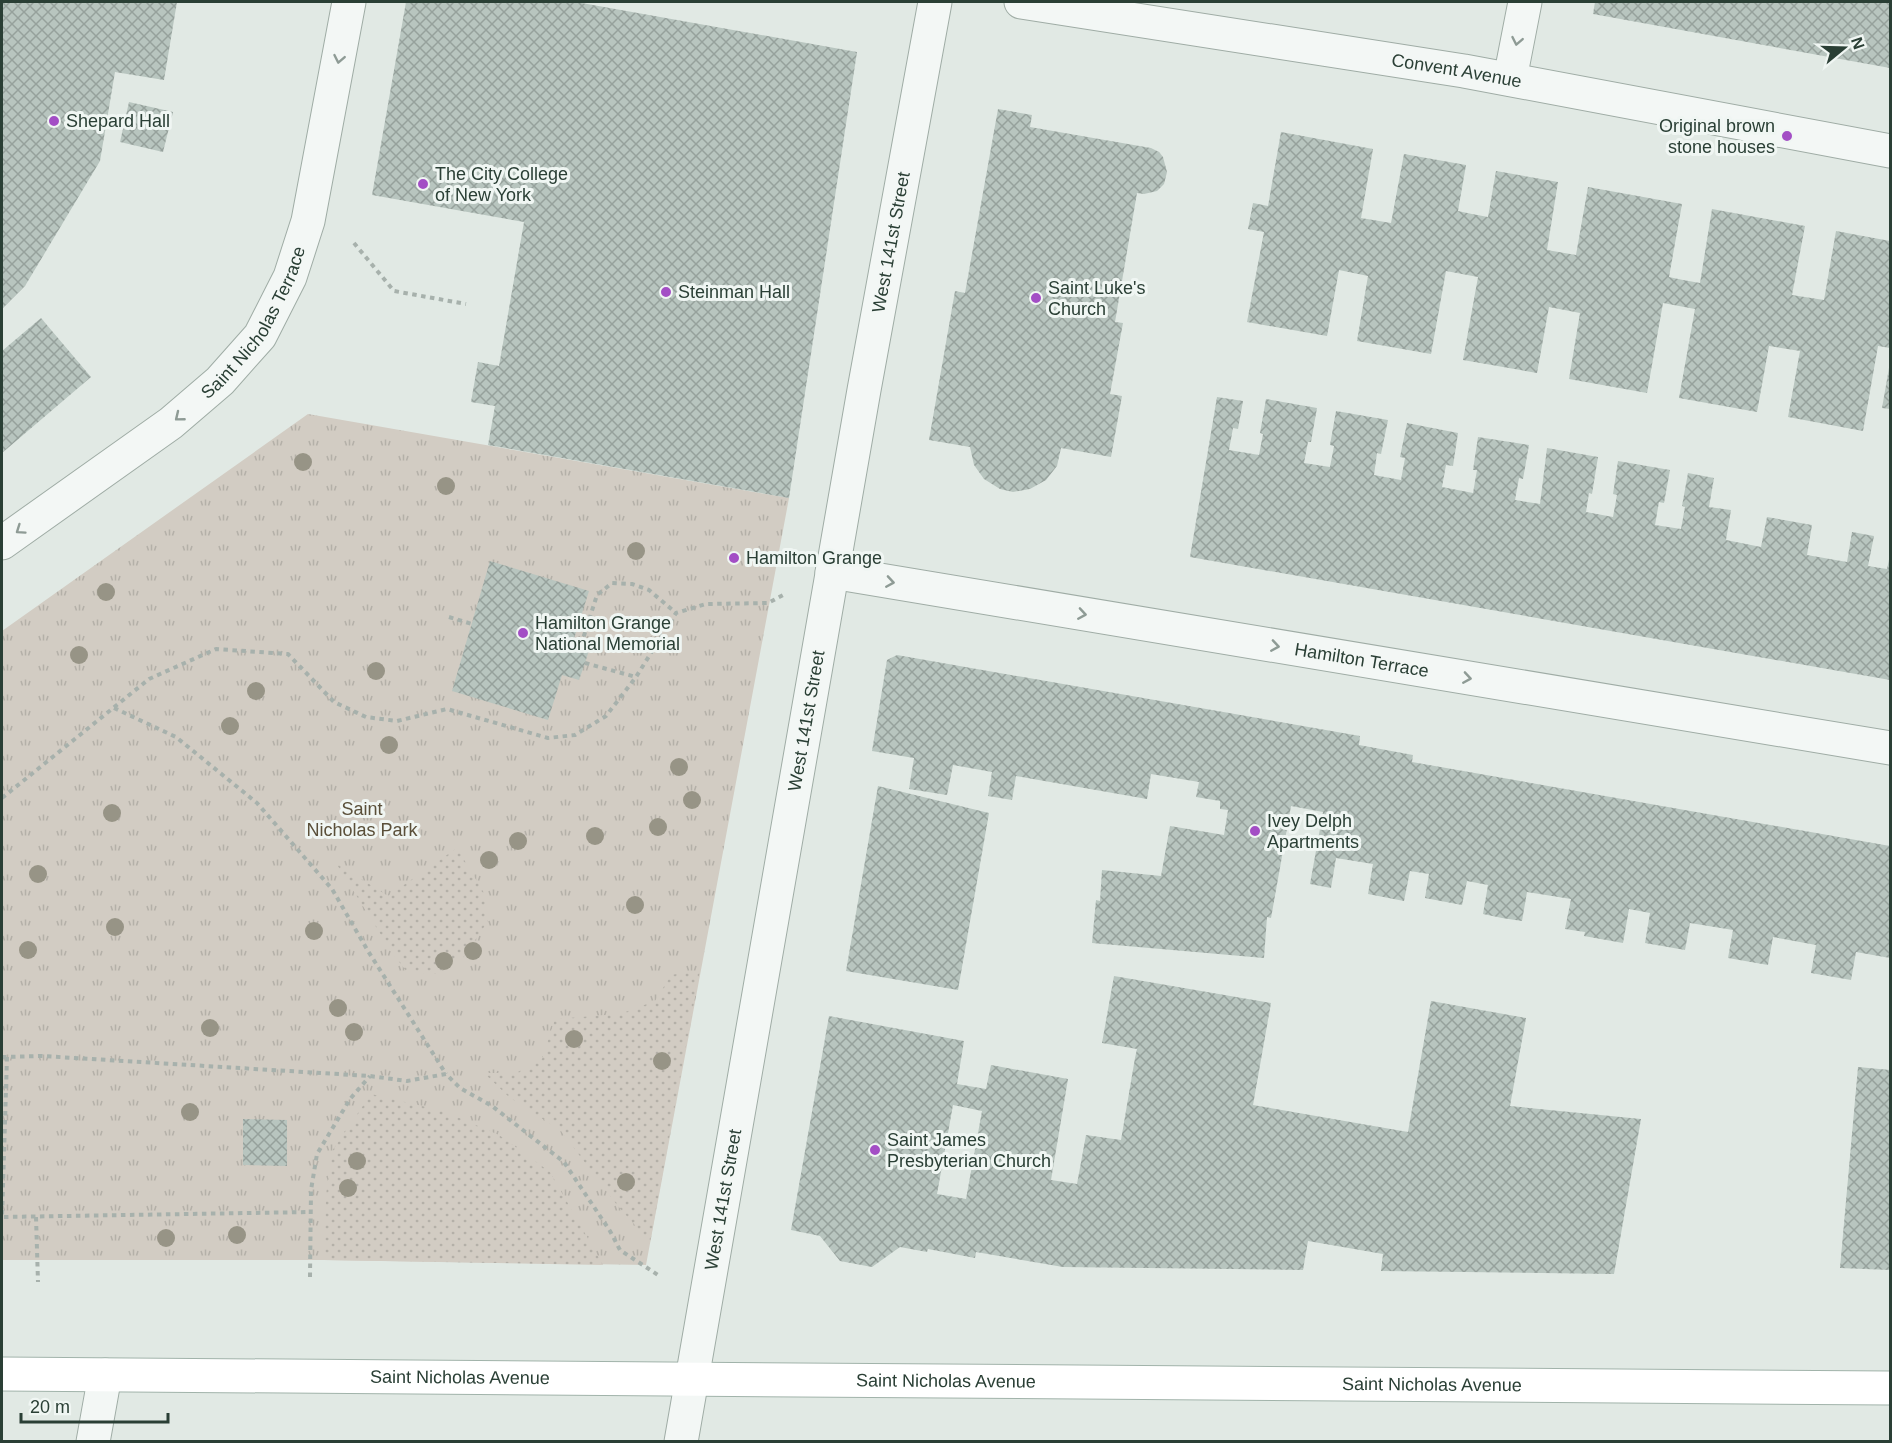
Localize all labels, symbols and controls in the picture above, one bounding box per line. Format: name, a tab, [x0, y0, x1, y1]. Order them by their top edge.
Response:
north arrow	[1814, 18, 1874, 78]
text: N	[1848, 35, 1868, 52]
one-way arrow	[1512, 36, 1524, 45]
street label: Convent Avenue	[1390, 50, 1523, 92]
one-way arrow	[333, 54, 345, 64]
place label: Shepard Hall	[66, 111, 170, 131]
marker: Shepard Hall	[47, 114, 61, 128]
place label: Original brown stone houses	[1659, 116, 1775, 157]
marker: Original brown stone houses	[1780, 129, 1794, 143]
place label: The City College of New York	[435, 164, 568, 205]
street label: West 141st Street	[868, 170, 914, 314]
marker: The City College of New York	[416, 177, 430, 191]
street label: Saint Nicholas Terrace	[197, 244, 309, 403]
place label: Saint Luke's Church	[1048, 278, 1146, 319]
place label: Steinman Hall	[678, 282, 790, 302]
marker: Steinman Hall	[659, 285, 673, 299]
marker: Saint Luke's Church	[1029, 291, 1043, 305]
one-way arrow	[175, 409, 186, 420]
one-way arrow	[15, 523, 26, 534]
place label: Hamilton Grange	[746, 548, 882, 568]
marker: Hamilton Grange	[727, 551, 741, 565]
one-way arrow	[885, 575, 895, 588]
one-way arrow	[1077, 607, 1087, 620]
place label: Hamilton Grange National Memorial	[535, 613, 680, 654]
marker: Hamilton Grange National Memorial	[516, 626, 530, 640]
one-way arrow	[1269, 639, 1279, 652]
street label: Hamilton Terrace	[1293, 639, 1430, 681]
street label: West 141st Street	[784, 649, 829, 793]
one-way arrow	[1462, 671, 1472, 684]
park label: Saint Nicholas Park	[306, 799, 419, 840]
place label: Ivey Delph Apartments	[1267, 811, 1359, 852]
marker: Ivey Delph Apartments	[1248, 824, 1262, 838]
street label: West 141st Street	[701, 1128, 745, 1272]
place label: Saint James Presbyterian Church	[887, 1130, 1051, 1171]
marker: Saint James Presbyterian Church	[868, 1143, 882, 1157]
street label: Saint Nicholas Avenue	[370, 1367, 550, 1388]
street label: Saint Nicholas Avenue	[856, 1370, 1036, 1392]
street label: Saint Nicholas Avenue	[1342, 1374, 1522, 1395]
scale bar	[21, 1386, 168, 1424]
text: 20 m	[30, 1397, 70, 1417]

